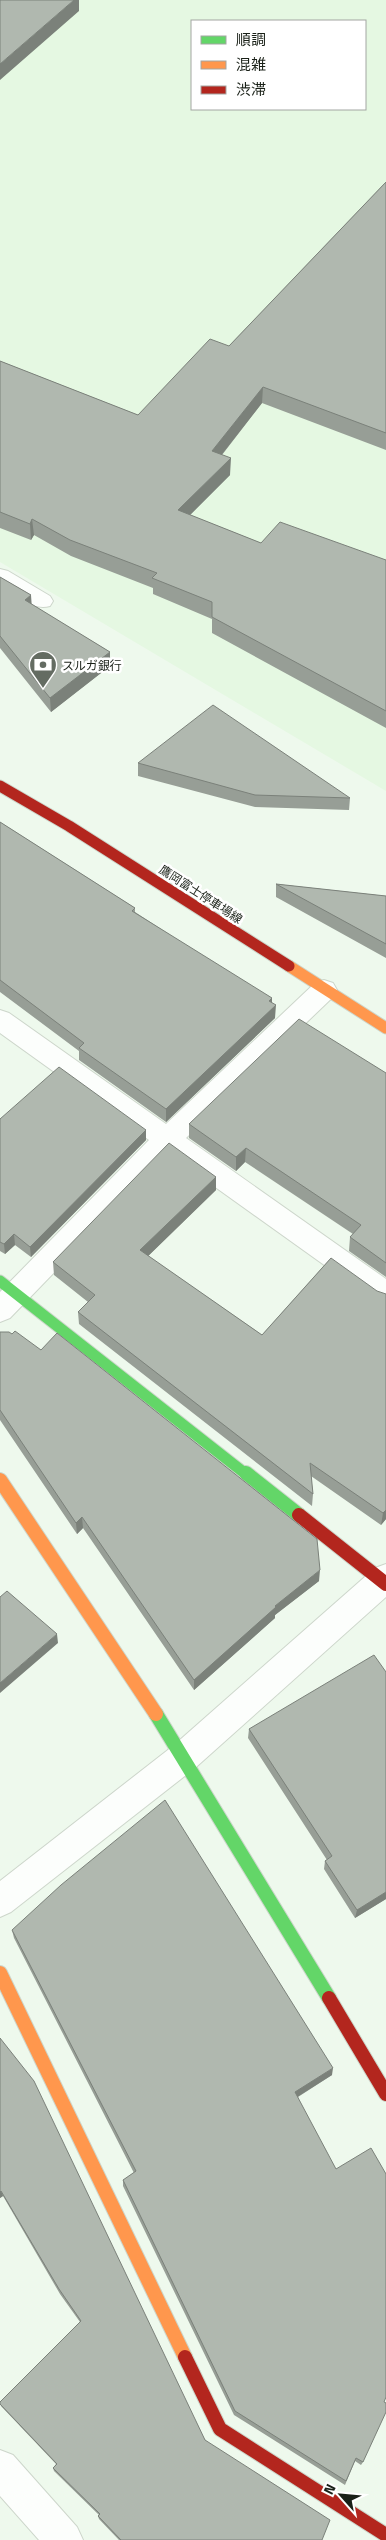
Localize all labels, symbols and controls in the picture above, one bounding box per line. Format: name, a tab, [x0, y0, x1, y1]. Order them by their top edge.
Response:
legend	[191, 20, 366, 110]
text: 順調	[236, 28, 266, 51]
text: 混雑	[236, 53, 266, 76]
text: 渋滞	[236, 78, 266, 101]
bank icon: スルガ銀行	[28, 650, 58, 689]
place label: スルガ銀行	[62, 656, 122, 675]
street label: 鷹岡富士停車場線	[156, 860, 246, 928]
north arrow	[316, 2470, 366, 2520]
text: N	[317, 2480, 341, 2498]

